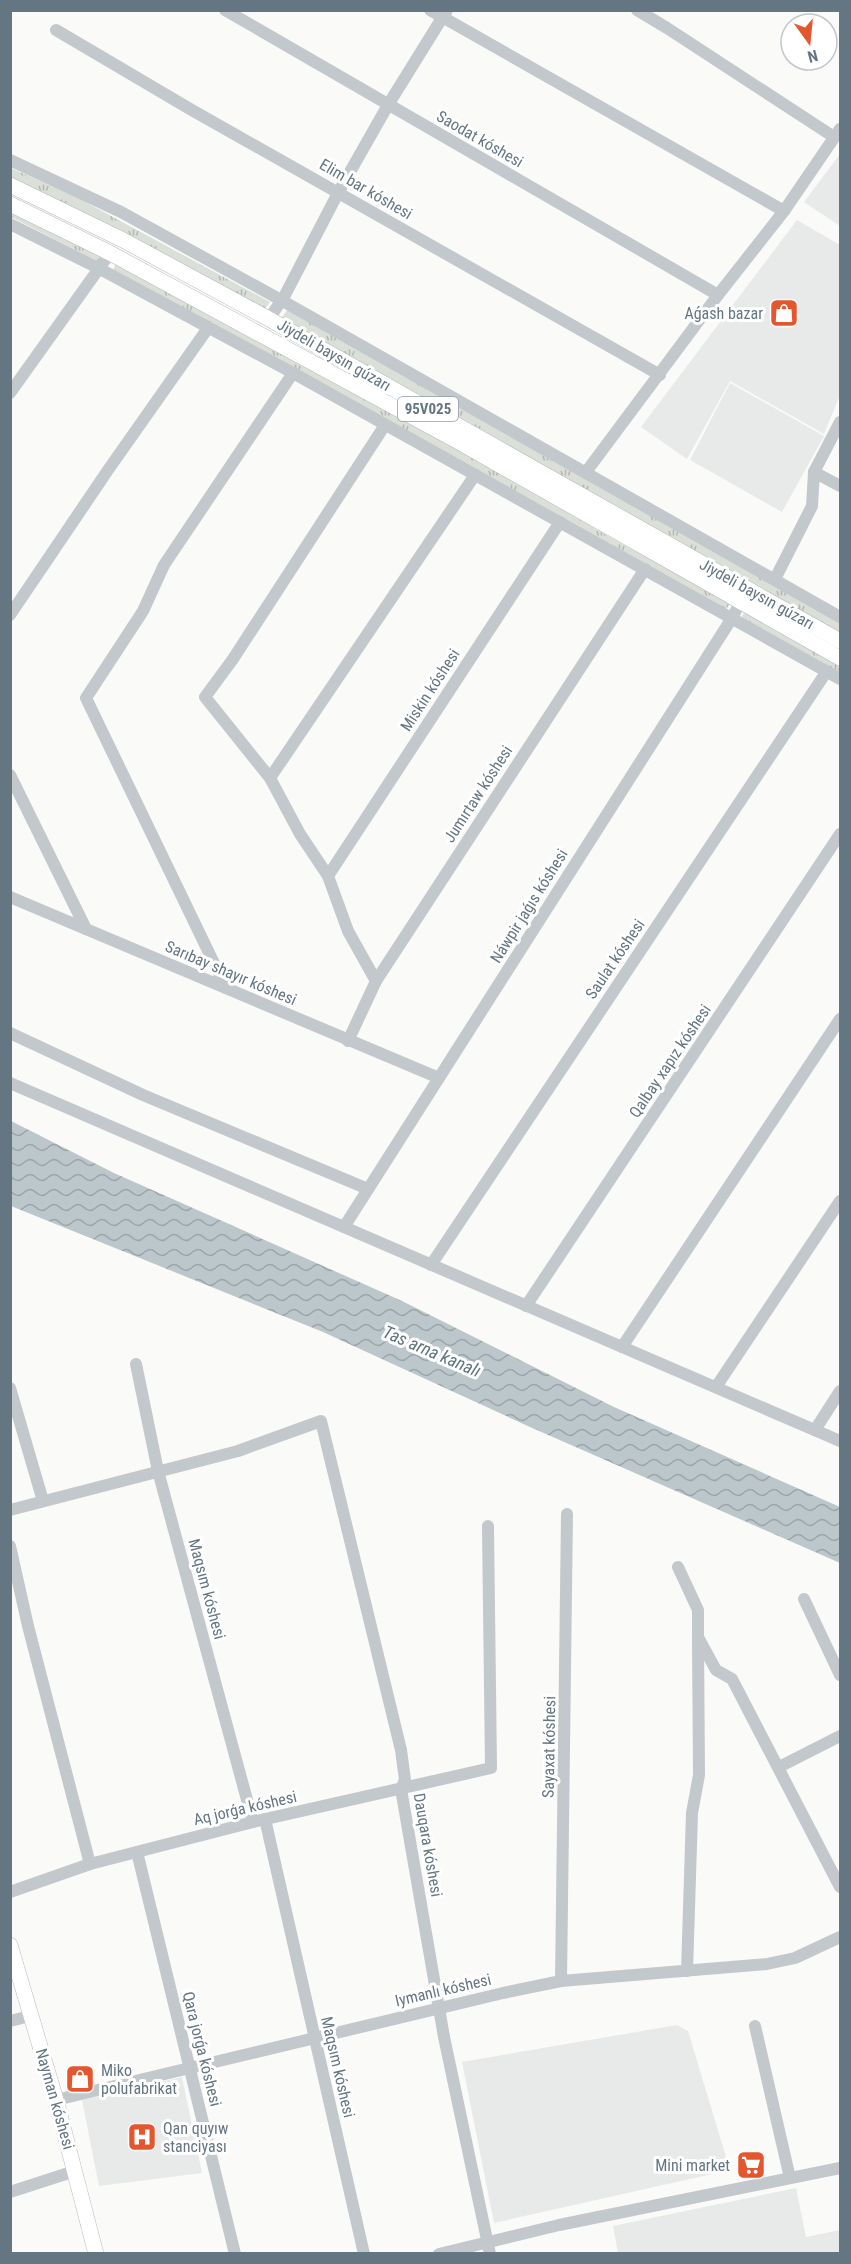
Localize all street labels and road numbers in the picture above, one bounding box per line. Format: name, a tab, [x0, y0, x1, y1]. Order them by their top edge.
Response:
street label: Saodat kóshesi	[433, 107, 527, 171]
street label: Elim bar kóshesi	[316, 155, 416, 223]
street label: Jiydeli baysın gúzarı	[274, 315, 394, 395]
road number: 95V025	[398, 397, 458, 421]
street label: Jiydeli baysın gúzarı	[696, 555, 818, 633]
street label: Miskin kóshesi	[396, 645, 464, 735]
street label: Jumırtaw kóshesi	[440, 742, 516, 846]
street label: Náwpir jaǵıs kóshesi	[486, 846, 572, 966]
street label: Saulat kóshesi	[581, 915, 649, 1003]
street label: Sarıbay shayır kóshesi	[163, 937, 299, 1009]
street label: Qalbay xapız kóshesi	[625, 1001, 715, 1121]
street label: Maqsım kóshesi	[184, 1537, 230, 1641]
street label: Sayaxat kóshesi	[539, 1696, 559, 1798]
street label: Aq jorǵa kóshesi	[192, 1787, 298, 1829]
street label: Dauqara kóshesi	[410, 1792, 446, 1898]
street label: Iymanlı kóshesi	[393, 1970, 493, 2010]
street label: Qara jorǵa kóshesi	[179, 1990, 225, 2108]
street label: Maqsım kóshesi	[317, 2015, 359, 2119]
street label: Nayman kóshesi	[32, 2046, 78, 2152]

